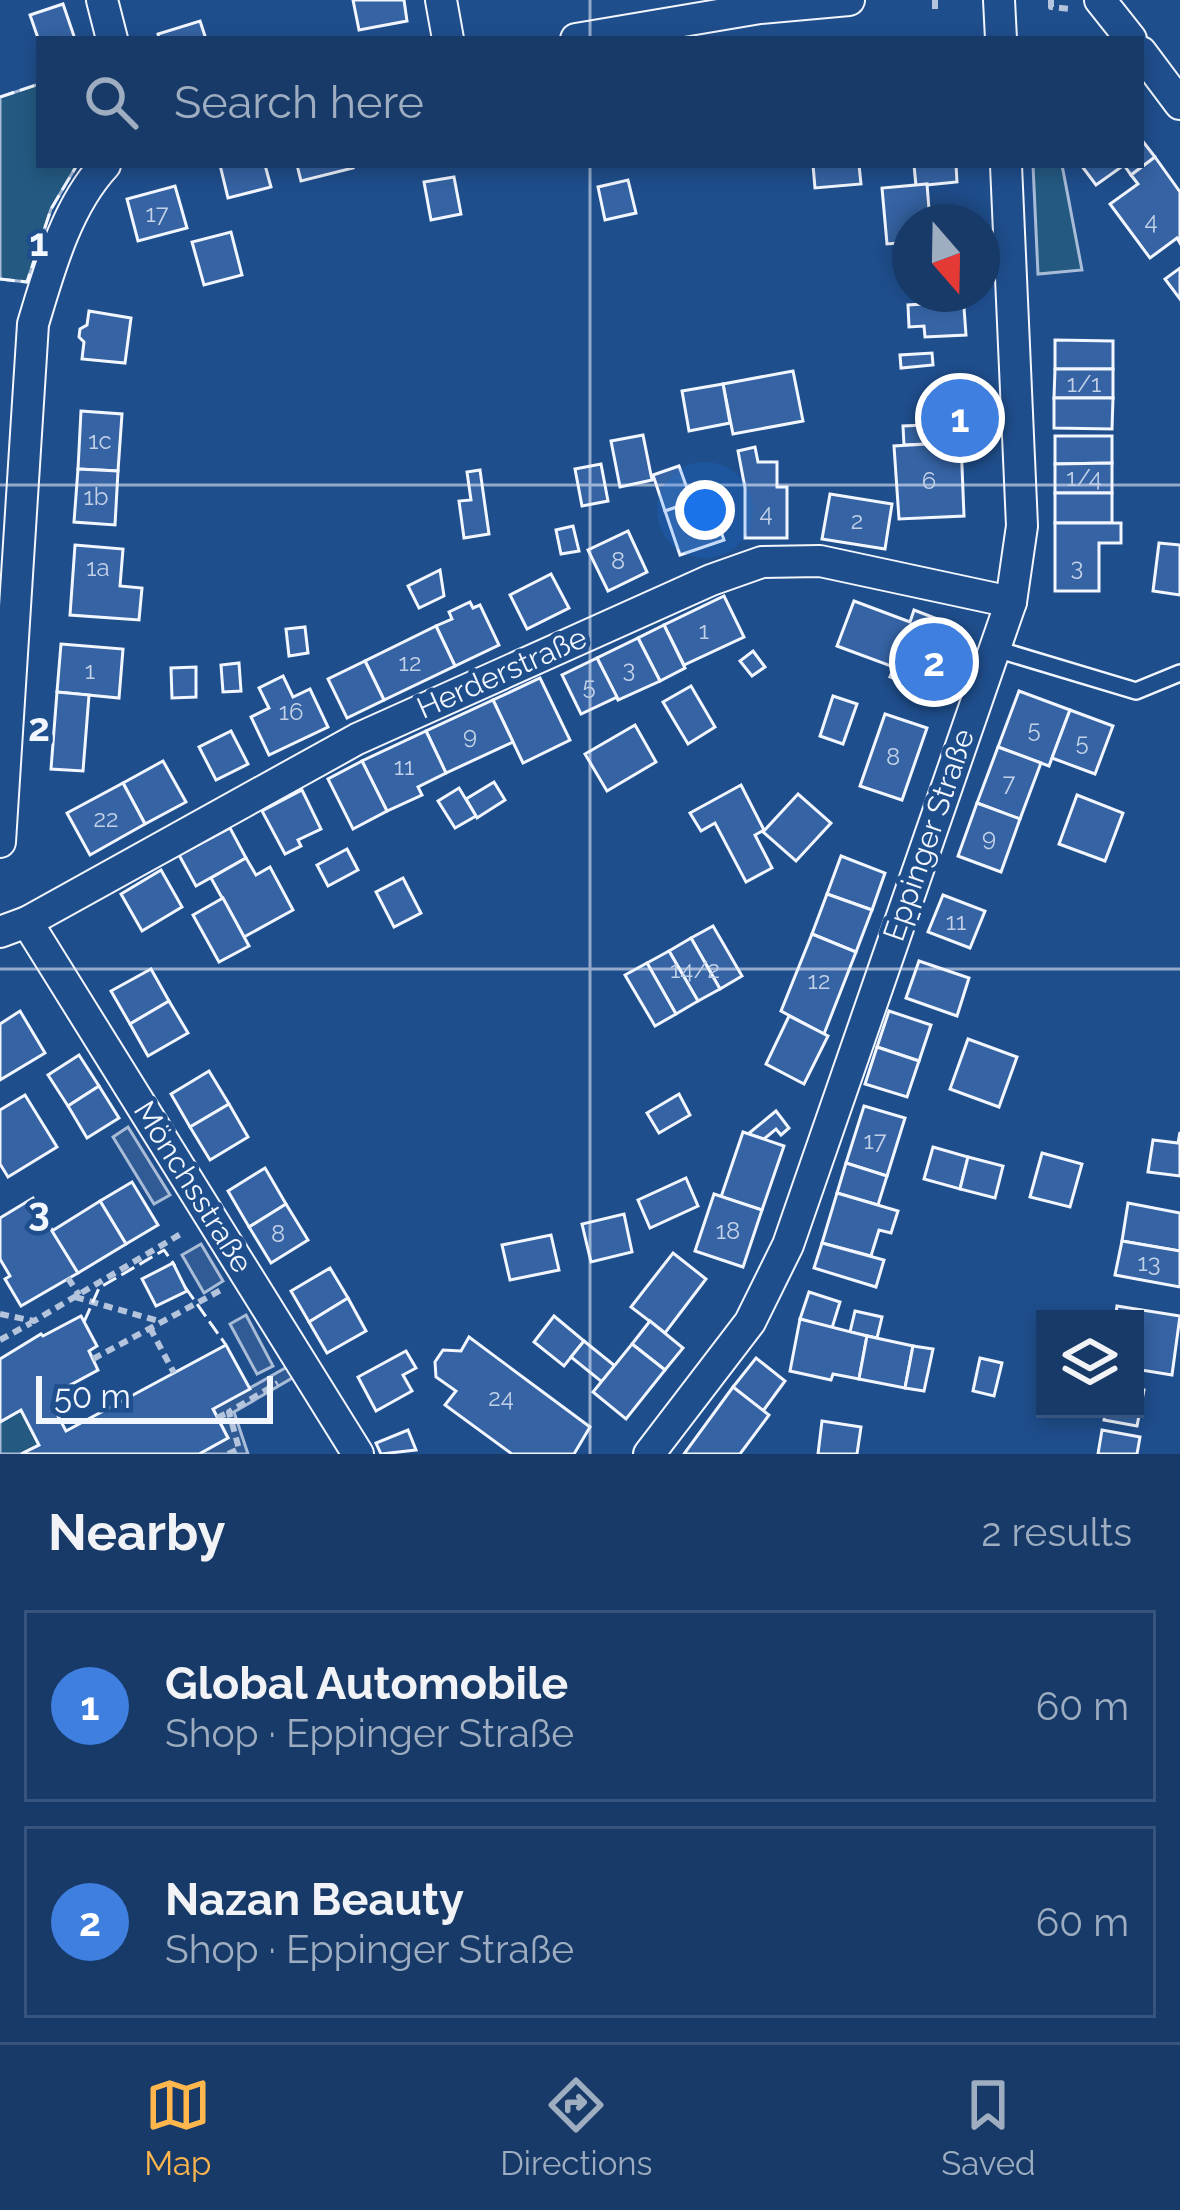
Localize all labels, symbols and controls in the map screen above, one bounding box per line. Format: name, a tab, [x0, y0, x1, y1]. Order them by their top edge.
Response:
search box	[36, 36, 1144, 168]
icon: search	[78, 69, 144, 135]
text: Search here	[174, 76, 424, 129]
house number: 17	[146, 199, 169, 228]
north arrow	[892, 204, 1000, 312]
house number: 4	[1144, 206, 1158, 235]
text: 1	[29, 219, 49, 265]
house number: 1/1	[1067, 369, 1101, 398]
pin: 1	[921, 373, 999, 463]
house number: 1c	[88, 426, 112, 455]
house number: 1/4	[1066, 463, 1102, 492]
house number: 6	[922, 466, 936, 495]
your location	[675, 480, 735, 540]
house number: 1b	[83, 482, 109, 511]
house number: 4	[759, 498, 773, 527]
house number: 2	[851, 506, 863, 535]
house number: 8	[611, 546, 625, 575]
house number: 3	[1071, 552, 1083, 581]
house number: 1a	[86, 553, 110, 582]
house number: 1	[699, 616, 709, 645]
pin: 2	[895, 617, 973, 707]
street label: Herderstraße	[412, 620, 592, 726]
house number: 12	[399, 648, 421, 677]
house number: 3	[623, 654, 635, 683]
house number: 1	[85, 656, 95, 685]
house number: 5	[582, 671, 596, 700]
house number: 16	[279, 697, 303, 726]
text: 2	[28, 704, 50, 750]
house number: 5	[1027, 714, 1041, 743]
house number: 9	[463, 721, 477, 750]
street label: Eppinger Straße	[876, 724, 981, 945]
house number: 5	[1075, 727, 1089, 756]
house number: 8	[886, 742, 900, 771]
house number: 11	[394, 752, 414, 781]
house number: 7	[1003, 768, 1016, 797]
house number: 22	[93, 804, 119, 833]
house number: 9	[982, 823, 996, 852]
house number: 11	[946, 907, 966, 936]
house number: 14/2	[670, 955, 720, 984]
house number: 12	[808, 966, 830, 995]
street label: Mönchsstraße	[127, 1095, 260, 1279]
house number: 17	[864, 1126, 887, 1155]
text: 3	[28, 1188, 50, 1234]
house number: 18	[716, 1216, 740, 1245]
house number: 8	[271, 1219, 285, 1248]
house number: 13	[1137, 1248, 1161, 1277]
map controls	[1036, 1310, 1144, 1418]
button: layers	[1036, 1310, 1144, 1418]
scale bar	[36, 1370, 273, 1423]
text: 50 m	[54, 1377, 131, 1416]
house number: 24	[488, 1383, 514, 1412]
text: Nearby	[48, 1502, 225, 1562]
text: 2 results	[981, 1509, 1132, 1555]
text: Global Automobile	[165, 1657, 568, 1710]
text: 1	[80, 1683, 100, 1729]
text: 60 m	[1036, 1683, 1129, 1729]
text: Shop · Eppinger Straße	[165, 1710, 574, 1756]
text: Nazan Beauty	[165, 1873, 464, 1926]
text: 2	[79, 1899, 101, 1945]
text: 60 m	[1036, 1899, 1129, 1945]
text: Shop · Eppinger Straße	[165, 1926, 574, 1972]
tab: Map	[144, 2072, 211, 2183]
tab: Directions	[500, 2072, 653, 2183]
tab: Saved	[941, 2072, 1036, 2183]

